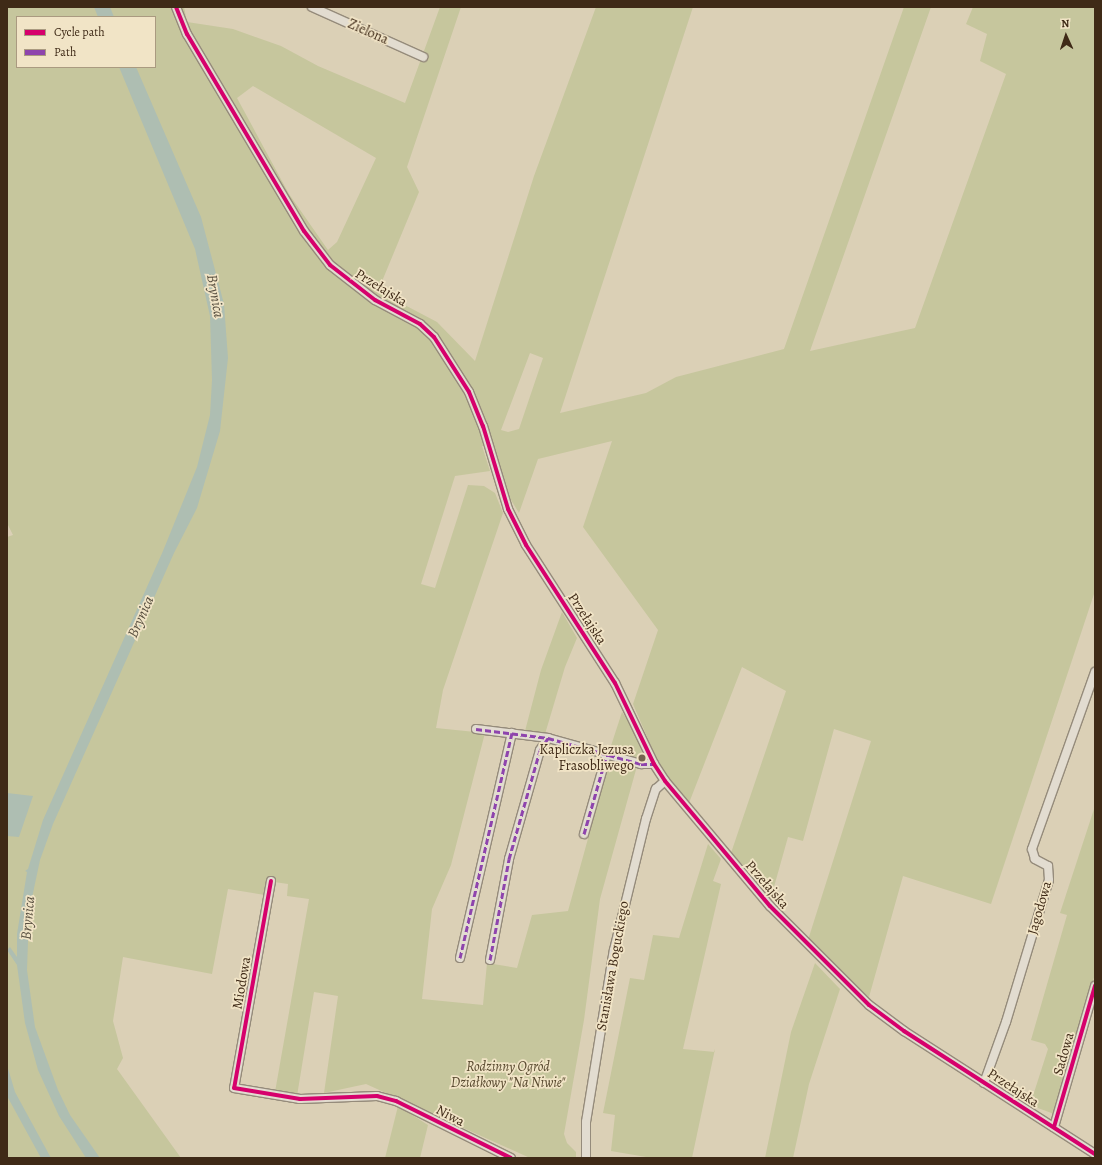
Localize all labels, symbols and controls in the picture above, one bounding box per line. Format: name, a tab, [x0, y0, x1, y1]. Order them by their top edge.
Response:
legend	[16, 16, 156, 68]
street label: Zielona	[345, 16, 391, 48]
north arrow	[1046, 16, 1086, 56]
text: N	[1061, 16, 1070, 31]
text: Cycle path	[54, 24, 105, 40]
text: Path	[54, 44, 76, 60]
street label: Przełajska	[352, 265, 410, 311]
water label: Brynica	[202, 273, 228, 319]
street label: Przełajska	[564, 590, 610, 648]
water label: Brynica	[124, 593, 158, 641]
place label: Kapliczka Jezusa Frasobliwego	[539, 742, 634, 774]
marker: Kapliczka Jezusa Frasobliwego	[637, 753, 647, 763]
street label: Przełajska	[742, 857, 792, 913]
street label: Jagodowa	[1024, 879, 1056, 937]
water label: Brynica	[17, 895, 39, 941]
street label: Stanisława Boguckiego	[593, 900, 633, 1032]
street label: Miodowa	[229, 955, 255, 1011]
street label: Sadowa	[1050, 1030, 1078, 1078]
park label: Rodzinny Ogród Działkowy "Na Niwie"	[451, 1059, 565, 1092]
street label: Przełajska	[984, 1065, 1042, 1111]
street label: Niwa	[433, 1102, 467, 1130]

